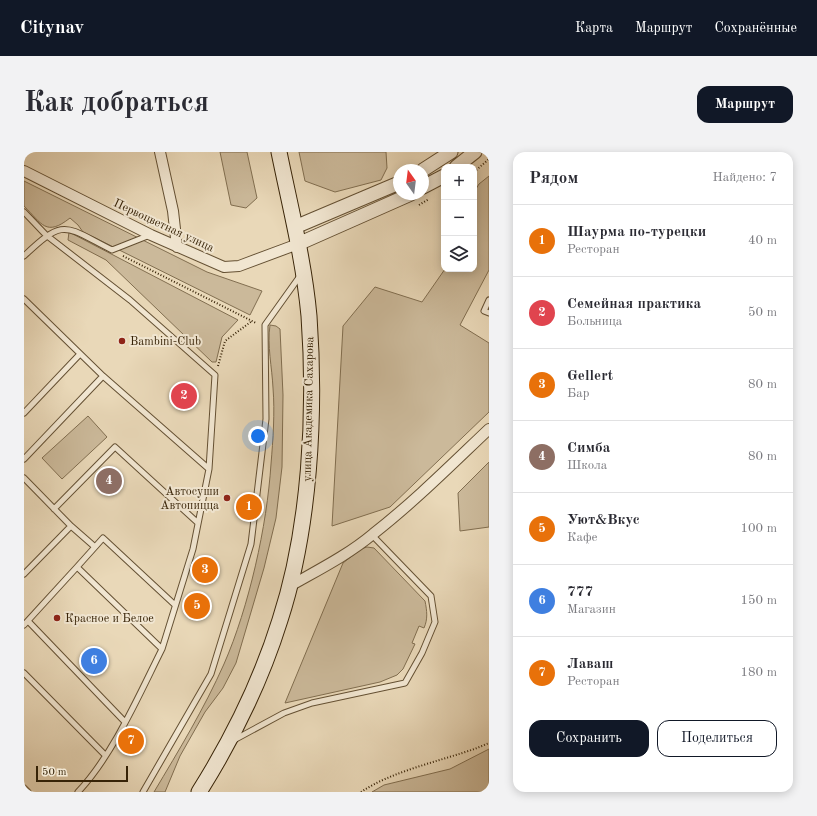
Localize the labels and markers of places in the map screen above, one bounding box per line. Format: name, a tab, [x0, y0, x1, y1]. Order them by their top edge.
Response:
marker: Bambini-Club	[117, 336, 127, 346]
place label: Bambini-Club	[130, 336, 201, 348]
pin: 2	[171, 381, 197, 411]
pin: 4	[96, 466, 122, 496]
place label: Автосуши Автопицца	[160, 486, 219, 512]
pin: 1	[236, 492, 262, 522]
marker: Автосуши Автопицца	[222, 493, 232, 503]
pin: 3	[192, 555, 218, 585]
pin: 5	[184, 591, 210, 621]
marker: Красное и Белое	[52, 613, 62, 623]
place label: Красное и Белое	[65, 613, 154, 625]
pin: 6	[81, 646, 107, 676]
pin: 7	[118, 726, 144, 756]

